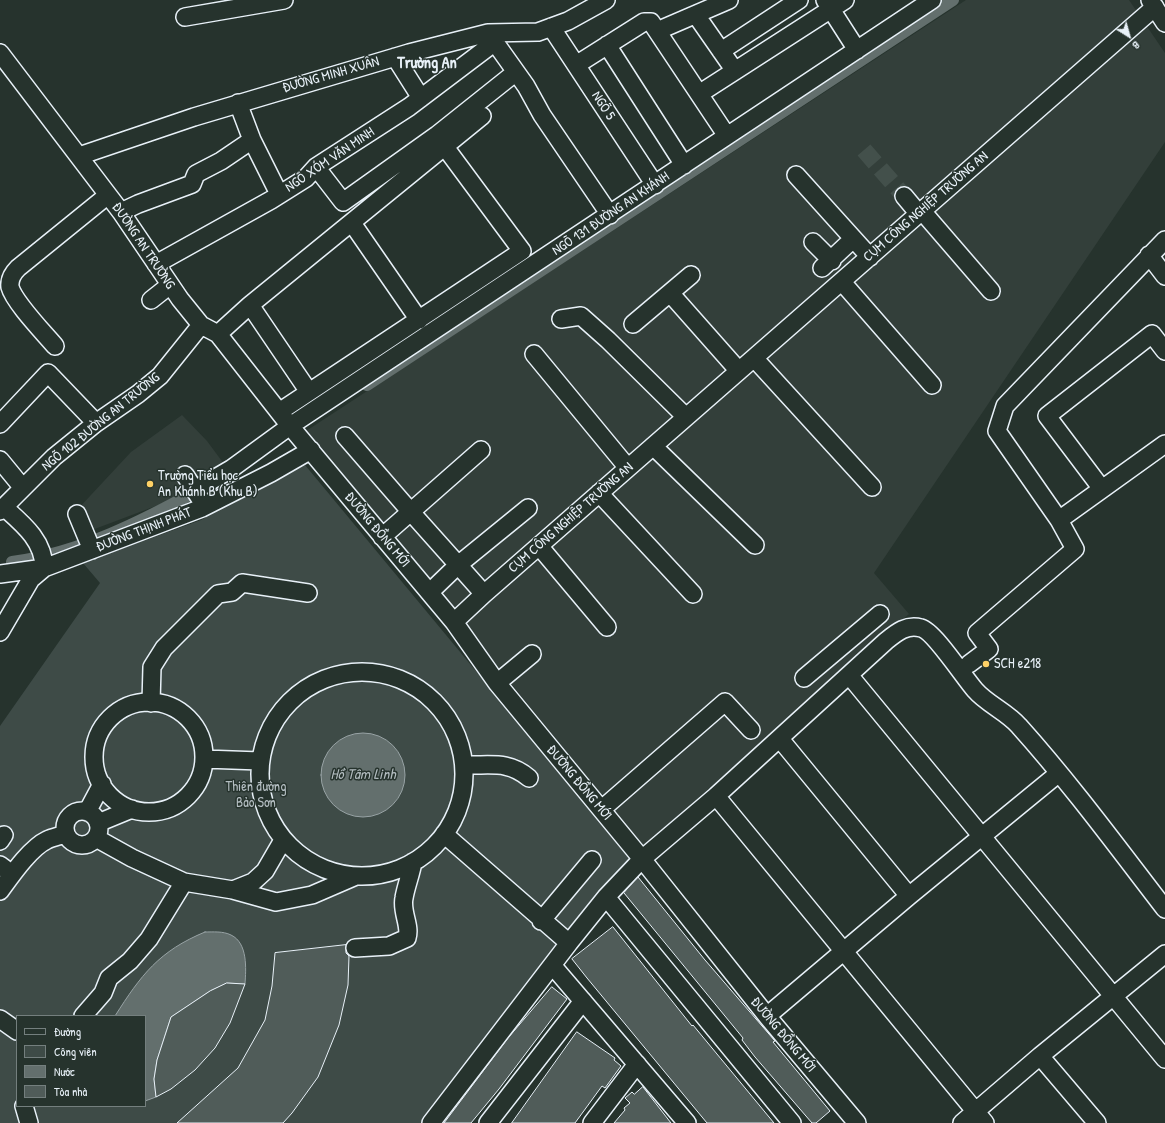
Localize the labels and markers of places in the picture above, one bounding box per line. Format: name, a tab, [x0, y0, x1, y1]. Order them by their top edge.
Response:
place label: Trường Tiểu học An Khánh B (Khu B)	[158, 468, 258, 500]
marker: Trường Tiểu học An Khánh B (Khu B)	[145, 479, 155, 489]
place label: SCH e218	[994, 656, 1041, 672]
marker: SCH e218	[981, 659, 991, 669]

